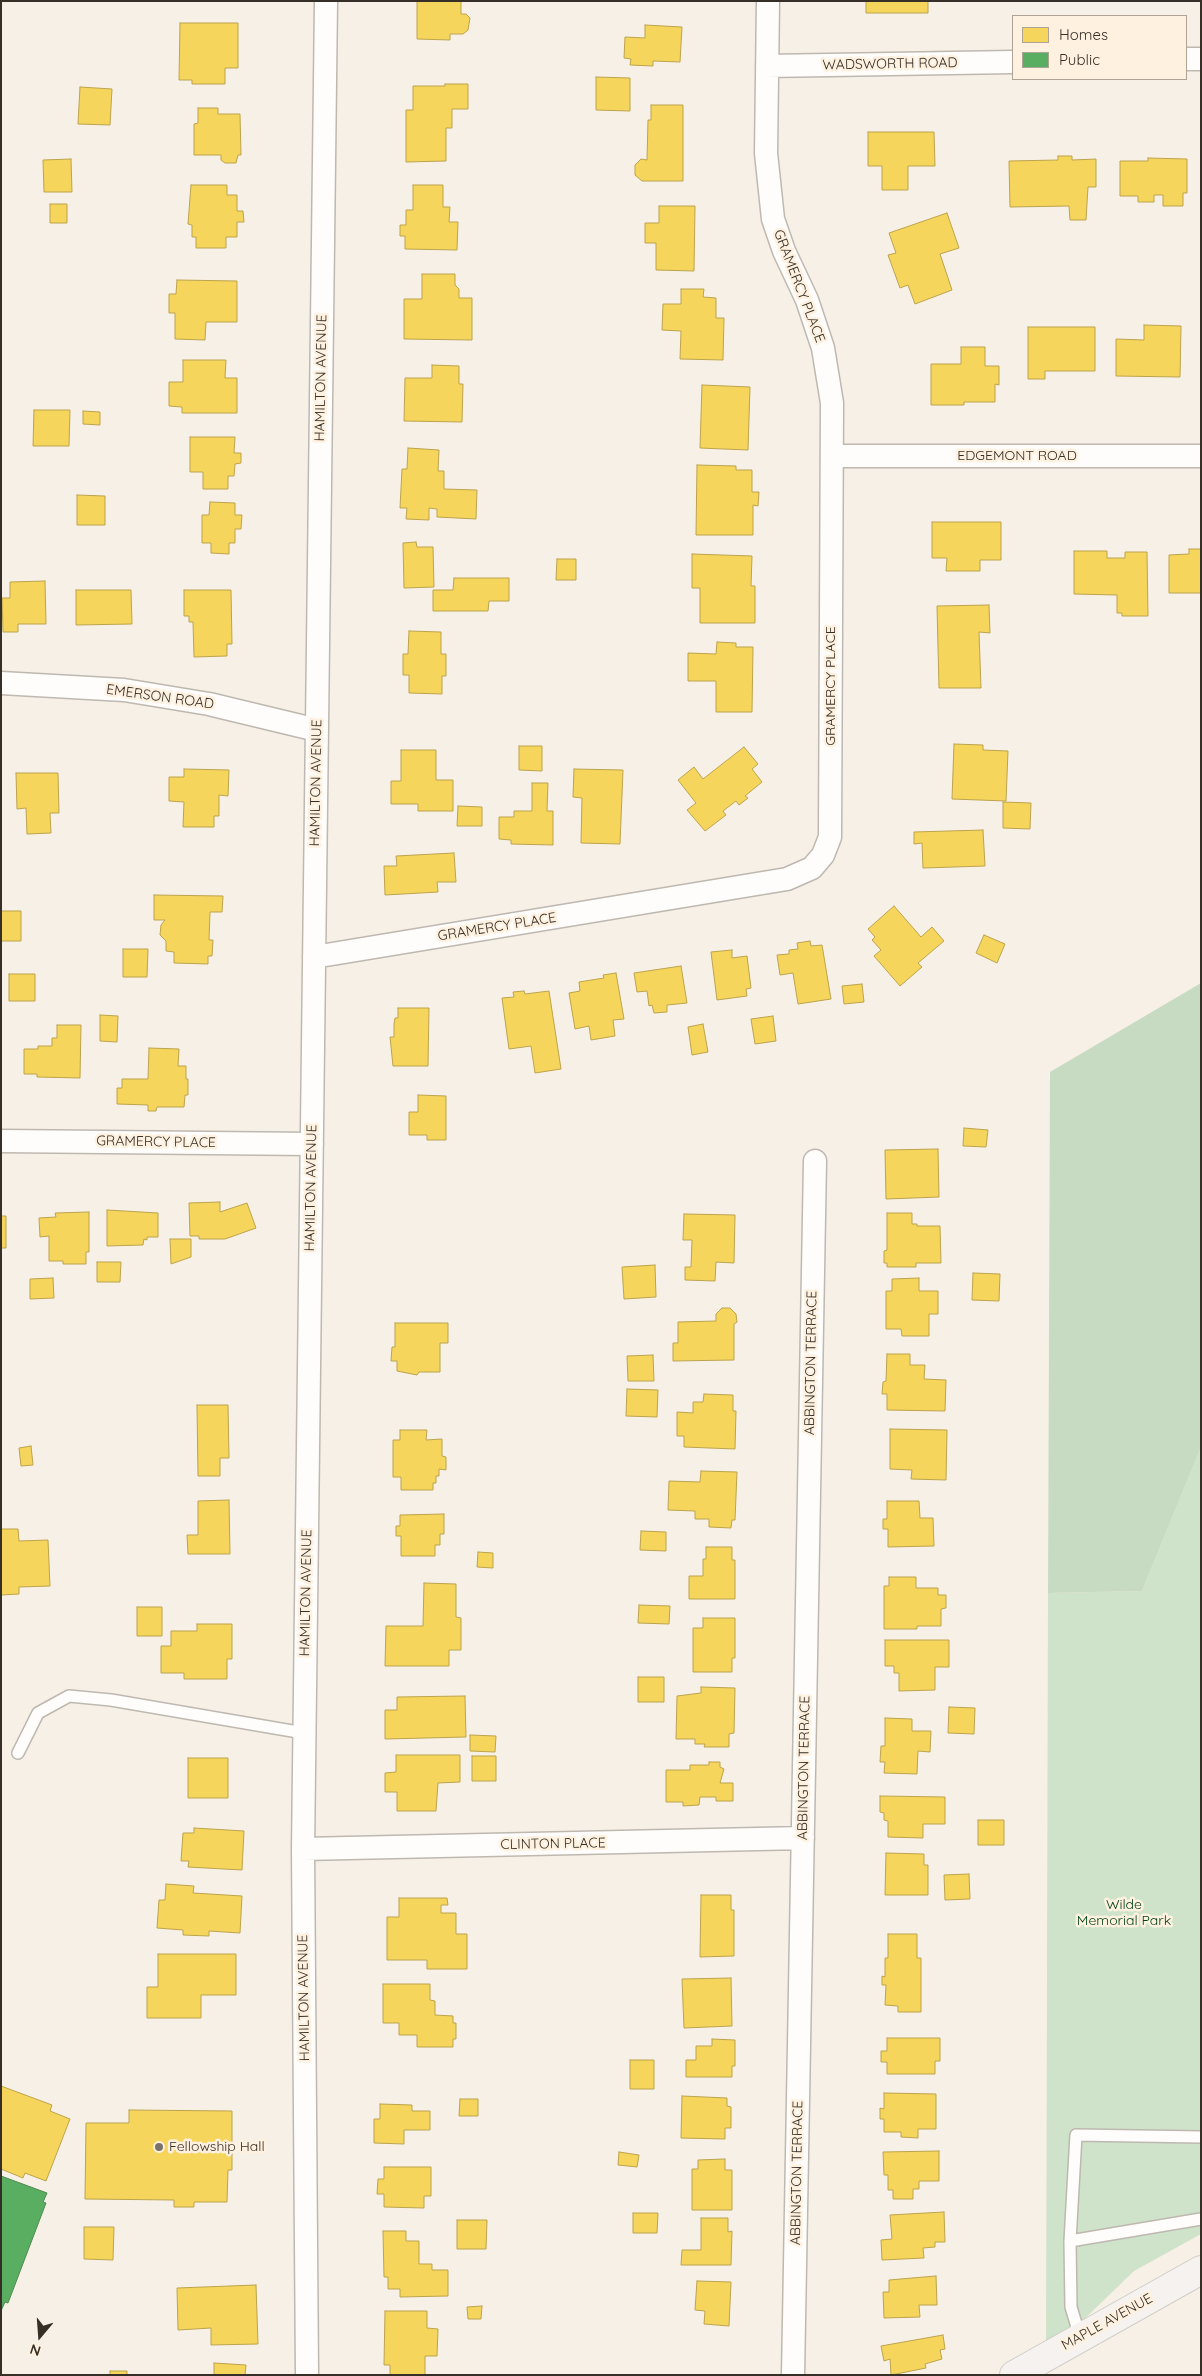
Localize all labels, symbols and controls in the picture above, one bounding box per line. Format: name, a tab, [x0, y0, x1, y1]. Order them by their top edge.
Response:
legend	[1012, 15, 1187, 80]
text: Homes	[1059, 25, 1108, 44]
text: Public	[1059, 50, 1100, 69]
street label: WADSWORTH ROAD	[822, 54, 958, 74]
street label: GRAMERCY PLACE	[770, 227, 828, 345]
street label: HAMILTON AVENUE	[311, 314, 331, 442]
street label: EDGEMONT ROAD	[957, 448, 1077, 464]
street label: GRAMERCY PLACE	[823, 626, 839, 746]
street label: EMERSON ROAD	[105, 681, 215, 713]
street label: HAMILTON AVENUE	[306, 719, 326, 847]
street label: GRAMERCY PLACE	[437, 909, 557, 945]
street label: HAMILTON AVENUE	[301, 1124, 321, 1252]
street label: GRAMERCY PLACE	[96, 1133, 216, 1151]
street label: ABBINGTON TERRACE	[801, 1291, 821, 1435]
street label: HAMILTON AVENUE	[296, 1529, 316, 1657]
street label: ABBINGTON TERRACE	[794, 1696, 814, 1840]
street label: CLINTON PLACE	[500, 1835, 606, 1853]
park label: Wilde Memorial Park	[1077, 1897, 1171, 1930]
street label: HAMILTON AVENUE	[294, 1934, 314, 2062]
street label: ABBINGTON TERRACE	[787, 2101, 807, 2245]
place label: Fellowship Hall	[169, 2139, 265, 2155]
marker: Fellowship Hall	[153, 2141, 165, 2153]
street label: MAPLE AVENUE	[1059, 2290, 1155, 2354]
north arrow	[15, 2311, 65, 2361]
text: N	[28, 2340, 43, 2360]

